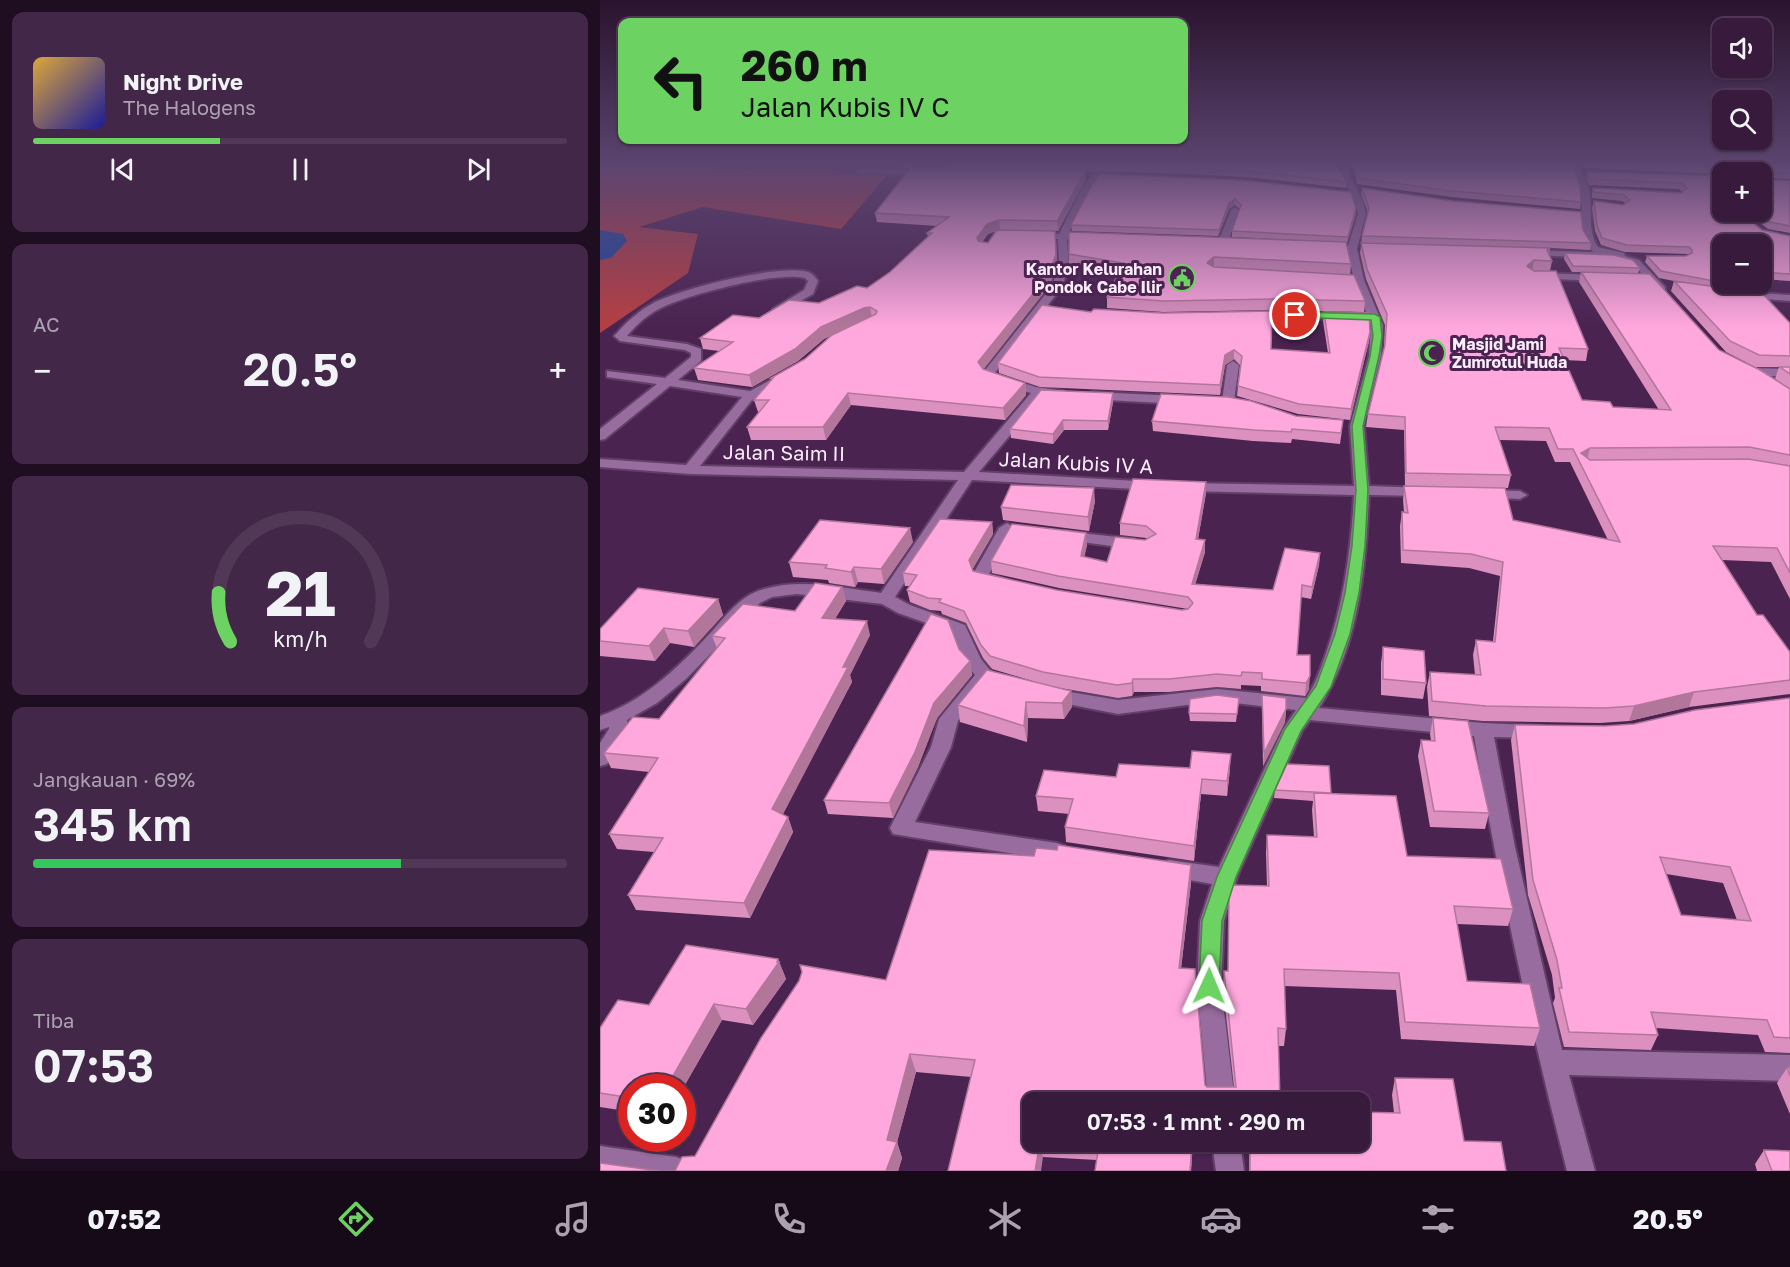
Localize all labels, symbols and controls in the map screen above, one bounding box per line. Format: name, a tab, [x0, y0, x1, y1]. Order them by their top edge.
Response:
map controls	[1712, 18, 1772, 294]
button: sound	[1712, 18, 1772, 78]
text: 260 m	[741, 40, 868, 90]
icon: left	[642, 42, 720, 120]
text: Night Drive	[123, 68, 243, 95]
button: search	[1712, 90, 1772, 150]
text: Jalan Kubis IV C	[741, 91, 950, 123]
text: The Halogens	[123, 95, 256, 119]
icon: previous	[106, 153, 139, 186]
icon: pause	[284, 153, 317, 186]
icon: next	[462, 153, 495, 186]
button: +	[1712, 162, 1772, 222]
button: −	[1712, 234, 1772, 294]
place label: Kantor Kelurahan Pondok Cabe Ilir	[1026, 259, 1162, 297]
public building icon: Kantor Kelurahan Pondok Cabe Ilir	[1167, 263, 1197, 293]
pin	[1269, 289, 1320, 340]
icon: arrive	[1278, 298, 1311, 331]
text: AC	[33, 312, 60, 336]
place label: Masjid Jami Zumrotul Huda	[1452, 334, 1567, 372]
mosque icon: Masjid Jami Zumrotul Huda	[1417, 338, 1447, 368]
text: 20.5°	[243, 342, 357, 396]
text: −	[33, 351, 51, 390]
text: +	[549, 351, 567, 390]
street label: Jalan Saim II	[723, 439, 845, 465]
street label: Jalan Kubis IV A	[998, 446, 1154, 478]
text: 21	[265, 556, 335, 631]
text: km/h	[273, 627, 327, 653]
text: Jangkauan · 69%	[33, 767, 195, 791]
text: 345 km	[33, 797, 192, 851]
position arrow	[1177, 954, 1241, 1018]
text: Tiba	[33, 1008, 74, 1032]
text: 07:53	[33, 1038, 154, 1092]
speed limit sign: 30	[618, 1074, 696, 1152]
text: 07:53 · 1 mnt · 290 m	[1087, 1108, 1305, 1135]
icon: directions	[335, 1198, 377, 1240]
icon: music	[552, 1198, 594, 1240]
icon: phone	[768, 1198, 810, 1240]
icon: climate	[984, 1198, 1026, 1240]
icon: car	[1200, 1198, 1242, 1240]
icon: filters	[1417, 1198, 1459, 1240]
text: 07:52	[87, 1203, 161, 1235]
text: 20.5°	[1633, 1203, 1703, 1235]

